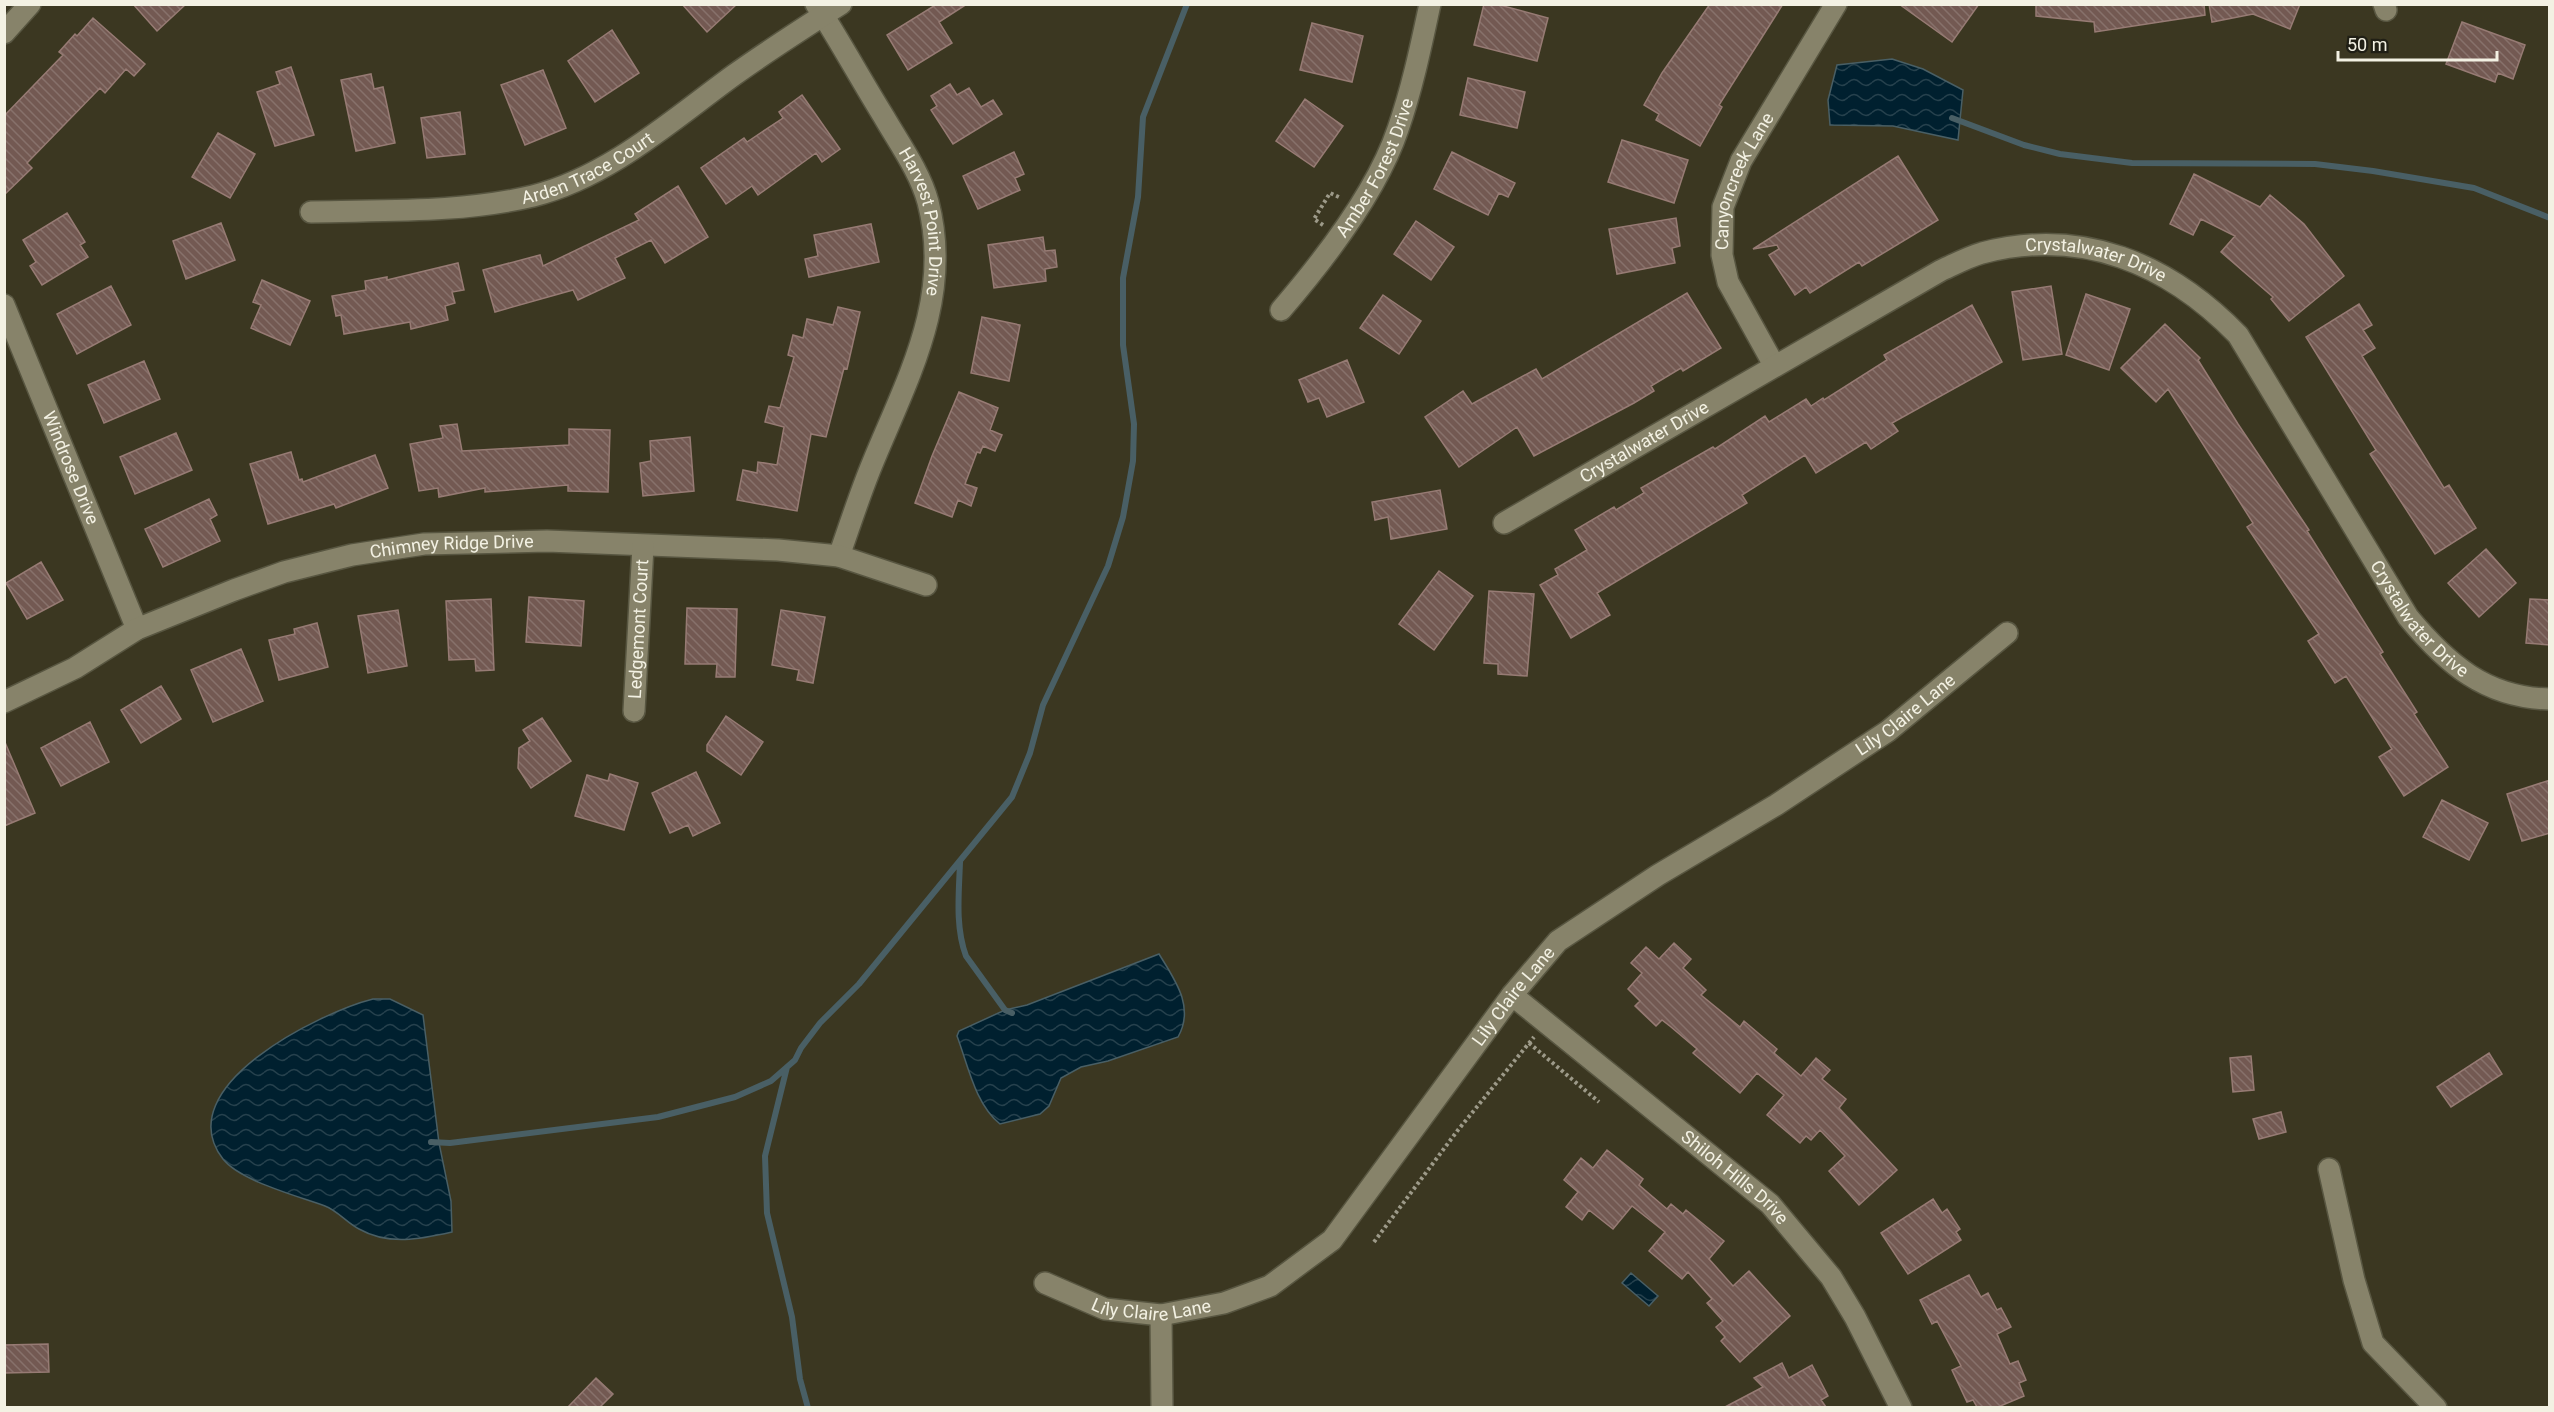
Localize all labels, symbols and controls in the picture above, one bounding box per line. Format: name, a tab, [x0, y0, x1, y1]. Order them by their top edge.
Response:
scale bar	[2338, 24, 2497, 62]
text: 50 m	[2347, 34, 2387, 55]
street label: Amber Forest Drive	[1331, 95, 1417, 241]
street label: Canyoncreek Lane	[1711, 109, 1778, 250]
street label: Arden Trace Court	[519, 127, 657, 208]
street label: Harvest Point Drive	[895, 143, 946, 298]
street label: Crystalwater Drive	[2024, 234, 2170, 286]
street label: Crystalwater Drive	[1576, 396, 1712, 487]
street label: Windrose Drive	[39, 408, 104, 527]
street label: Chimney Ridge Drive	[368, 530, 534, 562]
street label: Crystalwater Drive	[2366, 556, 2473, 681]
street label: Ledgemont Court	[624, 559, 652, 699]
street label: Lily Claire Lane	[1851, 669, 1959, 760]
street label: Lily Claire Lane	[1467, 942, 1559, 1050]
street label: Shiloh Hills Drive	[1677, 1125, 1793, 1228]
street label: Lily Claire Lane	[1088, 1293, 1213, 1325]

